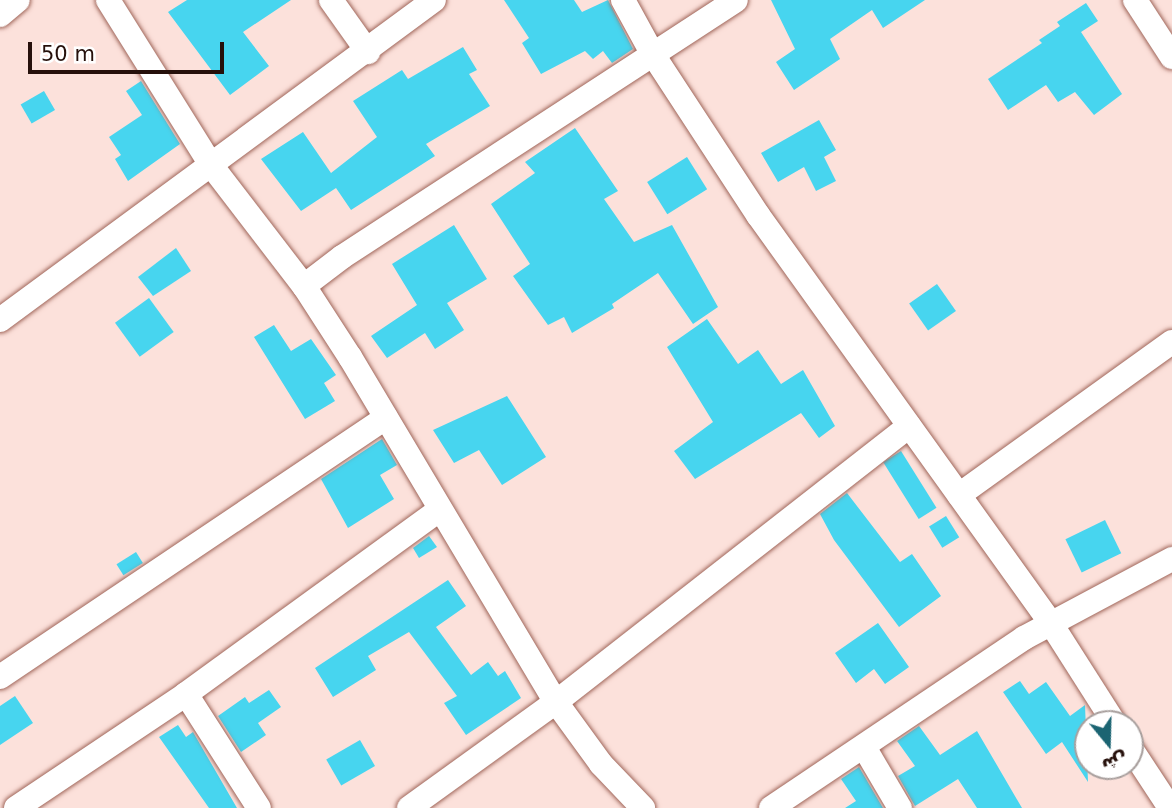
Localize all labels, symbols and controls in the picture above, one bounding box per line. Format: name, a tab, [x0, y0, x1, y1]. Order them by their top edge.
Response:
scale bar	[32, 28, 228, 72]
text: 50 m	[41, 42, 95, 66]
north arrow	[1074, 710, 1144, 780]
text: ش	[1099, 748, 1131, 778]

